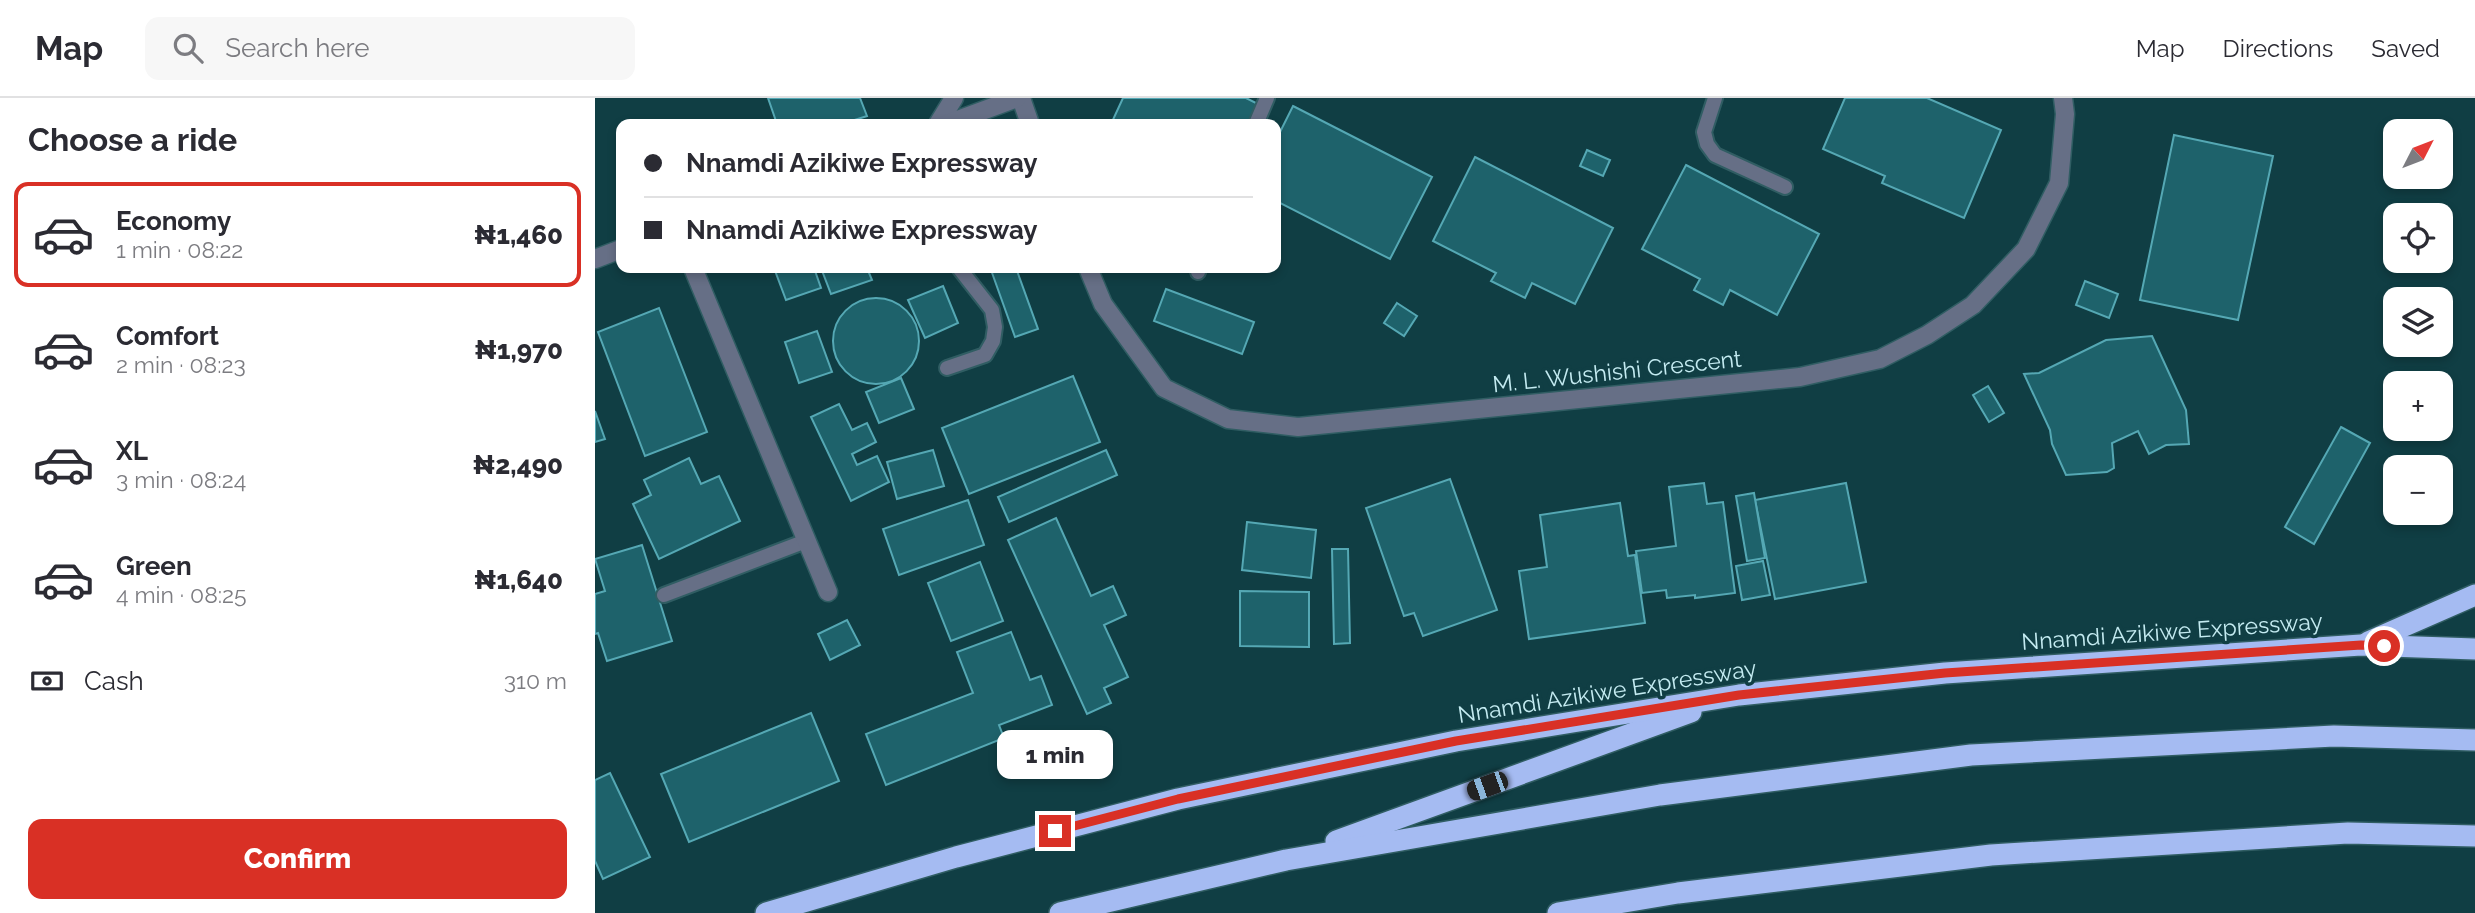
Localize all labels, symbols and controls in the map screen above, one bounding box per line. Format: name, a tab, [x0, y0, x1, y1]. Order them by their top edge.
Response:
search box	[145, 17, 635, 80]
text: Map	[35, 29, 103, 68]
icon: search	[169, 29, 207, 67]
text: Search here	[225, 33, 370, 63]
text: Map	[2136, 34, 2185, 63]
text: Directions	[2223, 34, 2333, 63]
text: Saved	[2371, 34, 2440, 63]
north arrow	[2383, 119, 2453, 189]
map controls	[2383, 119, 2453, 525]
text: Choose a ride	[28, 121, 237, 158]
text: Nnamdi Azikiwe Expressway	[686, 148, 1038, 178]
icon: car	[32, 203, 95, 266]
button: locate	[2383, 203, 2453, 273]
text: Economy	[116, 206, 231, 236]
text: Nnamdi Azikiwe Expressway	[686, 215, 1038, 245]
text: ₦1,460	[474, 220, 563, 250]
text: 1 min · 08:22	[116, 236, 243, 263]
button: layers	[2383, 287, 2453, 357]
icon: car	[32, 318, 95, 381]
text: Comfort	[116, 321, 219, 351]
text: ₦1,970	[474, 335, 563, 365]
street label: M. L. Wushishi Crescent	[1491, 344, 1743, 397]
text: 2 min · 08:23	[116, 351, 246, 378]
button: +	[2383, 371, 2453, 441]
icon: car	[32, 433, 95, 496]
text: XL	[116, 436, 148, 466]
text: ₦2,490	[473, 450, 563, 480]
button: −	[2383, 455, 2453, 525]
text: 3 min · 08:24	[116, 466, 246, 493]
icon: car	[32, 548, 95, 611]
text: Green	[116, 551, 192, 581]
text: ₦1,640	[474, 565, 563, 595]
text: 4 min · 08:25	[116, 581, 247, 608]
street label: Nnamdi Azikiwe Expressway	[2020, 607, 2324, 655]
route start	[2368, 630, 2400, 662]
street label: Nnamdi Azikiwe Expressway	[1456, 654, 1758, 728]
icon: cash	[28, 662, 66, 700]
text: Cash	[84, 666, 144, 696]
text: 310 m	[504, 667, 567, 694]
callout: 1 min	[997, 730, 1113, 778]
text: 1 min	[1025, 741, 1085, 768]
car	[1464, 769, 1511, 803]
route end	[1039, 815, 1071, 847]
button: Confirm	[28, 819, 567, 899]

